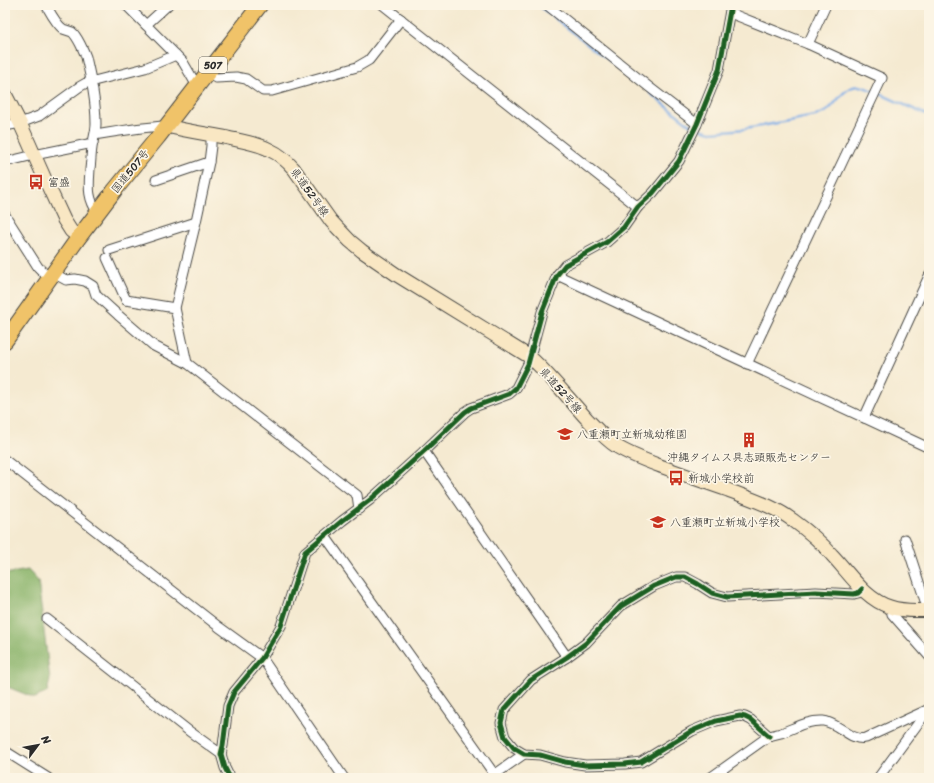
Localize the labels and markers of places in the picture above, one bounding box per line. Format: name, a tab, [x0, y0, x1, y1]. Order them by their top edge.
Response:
bus stop icon: 富盛	[27, 173, 45, 191]
place label: 富盛	[48, 173, 70, 192]
school or university icon: 八重瀬町立新城幼稚園	[556, 425, 574, 443]
place label: 八重瀬町立新城幼稚園	[577, 425, 687, 444]
building icon: 沖縄タイムス具志頭販売センター	[740, 431, 758, 449]
place label: 沖縄タイムス具志頭販売センター	[667, 448, 831, 467]
bus stop icon: 新城小学校前	[667, 469, 685, 487]
place label: 新城小学校前	[688, 469, 754, 488]
school or university icon: 八重瀬町立新城小学校	[649, 513, 667, 531]
place label: 八重瀬町立新城小学校	[670, 513, 780, 532]

